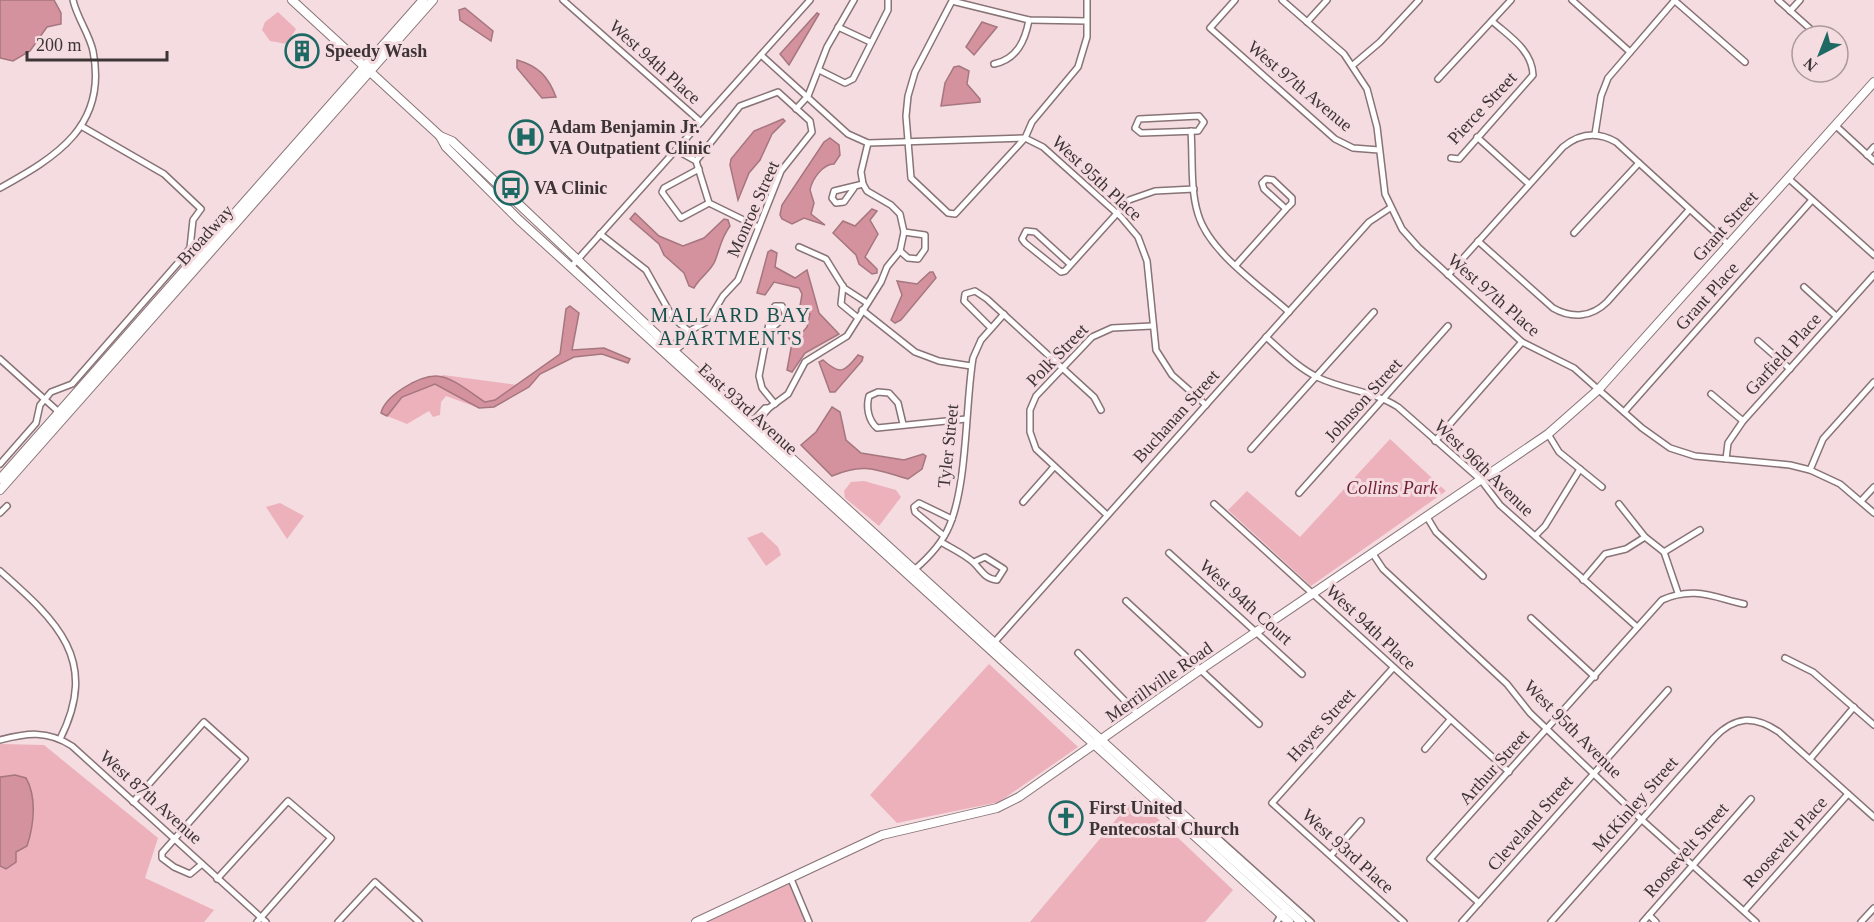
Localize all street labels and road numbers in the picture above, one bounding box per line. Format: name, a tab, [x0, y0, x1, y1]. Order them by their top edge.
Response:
street label: West 94th Place	[605, 16, 705, 108]
street label: West 97th Avenue	[1244, 36, 1356, 136]
street label: Pierce Street	[1443, 68, 1521, 148]
street label: West 95th Place	[1048, 131, 1146, 225]
street label: Monroe Street	[723, 158, 783, 260]
street label: Grant Street	[1688, 187, 1762, 265]
street label: Broadway	[173, 201, 237, 269]
street label: West 97th Place	[1444, 250, 1544, 340]
street label: Grant Place	[1671, 258, 1743, 334]
street label: Garfield Place	[1741, 309, 1825, 399]
street label: Polk Street	[1022, 319, 1092, 391]
street label: Johnson Street	[1320, 354, 1406, 446]
street label: East 93rd Avenue	[694, 359, 802, 459]
street label: Buchanan Street	[1129, 365, 1223, 467]
street label: Tyler Street	[934, 403, 962, 489]
street label: West 96th Avenue	[1430, 416, 1538, 520]
street label: West 94th Court	[1196, 555, 1296, 649]
street label: West 94th Place	[1322, 580, 1420, 674]
street label: Merrillville Road	[1102, 638, 1216, 726]
street label: West 95th Avenue	[1520, 676, 1626, 782]
street label: Hayes Street	[1283, 684, 1359, 766]
street label: Arthur Street	[1455, 725, 1533, 809]
street label: West 87th Avenue	[96, 746, 206, 848]
street label: McKinley Street	[1588, 752, 1682, 856]
street label: Cleveland Street	[1483, 771, 1577, 875]
street label: Roosevelt Place	[1739, 792, 1831, 892]
street label: Roosevelt Street	[1640, 799, 1732, 901]
street label: West 93rd Place	[1298, 805, 1398, 897]

